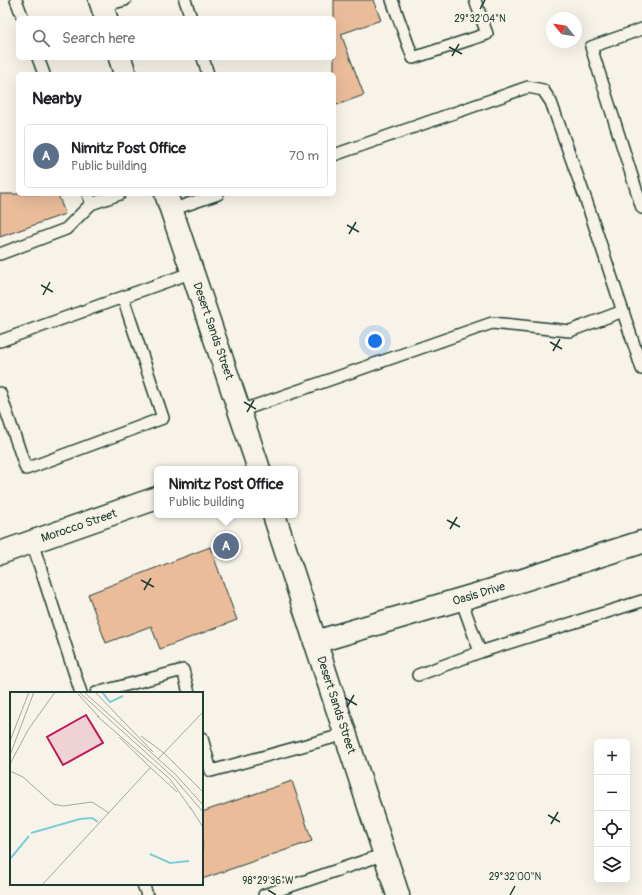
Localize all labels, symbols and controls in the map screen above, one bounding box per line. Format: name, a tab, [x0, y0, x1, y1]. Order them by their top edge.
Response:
north arrow	[546, 12, 582, 48]
text: 29°32'04"N	[454, 13, 506, 25]
search box	[16, 16, 336, 60]
icon: search	[30, 27, 52, 49]
text: Search here	[62, 29, 135, 48]
text: Nearby	[32, 88, 81, 109]
text: Nimitz Post Office	[71, 139, 186, 158]
text: A	[42, 148, 50, 164]
text: 70 m	[289, 148, 319, 164]
text: Public building	[71, 158, 147, 174]
street label: Desert Sands Street	[189, 280, 237, 382]
your location	[365, 331, 385, 351]
popup	[154, 466, 298, 518]
text: Nimitz Post Office	[169, 475, 283, 494]
text: Public building	[169, 494, 244, 510]
street label: Morocco Street	[39, 506, 119, 546]
pin: A	[213, 531, 239, 561]
street label: Oasis Drive	[451, 579, 507, 609]
street label: Desert Sands Street	[313, 654, 359, 756]
inset map	[10, 692, 203, 885]
map controls	[594, 739, 630, 883]
button: +	[594, 739, 630, 775]
button: −	[594, 775, 630, 811]
button: locate	[594, 811, 630, 847]
button: layers	[594, 847, 630, 883]
text: 29°32'00"N	[489, 871, 542, 883]
text: 98°29'36"W	[242, 875, 294, 887]

